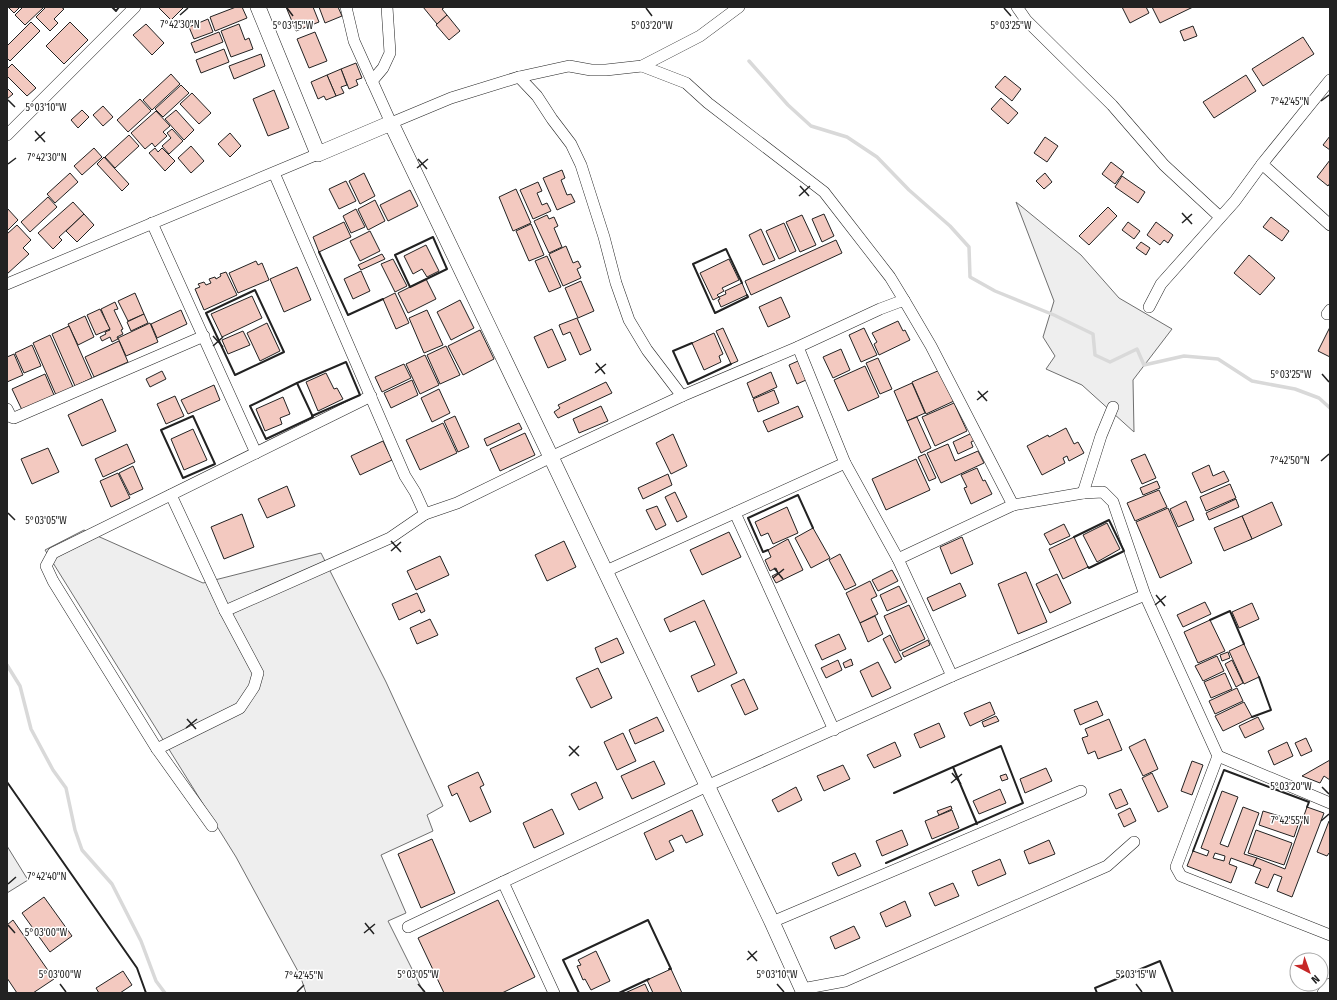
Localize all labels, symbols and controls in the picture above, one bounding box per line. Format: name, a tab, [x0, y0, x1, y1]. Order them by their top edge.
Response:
text: 7°42'30"N	[160, 19, 200, 31]
text: 5°03'15"W	[273, 20, 314, 32]
text: 5°03'20"W	[631, 20, 673, 32]
text: 5°03'25"W	[991, 20, 1032, 32]
text: 7°42'45"N	[1271, 96, 1309, 108]
text: 5°03'10"W	[25, 102, 67, 114]
text: 7°42'30"N	[27, 152, 67, 164]
text: 5°03'25"W	[1271, 369, 1312, 381]
text: 7°42'50"N	[1270, 455, 1310, 467]
text: 5°03'05"W	[25, 515, 67, 527]
text: 5°03'20"W	[1270, 781, 1312, 793]
text: 7°42'55"N	[1271, 815, 1309, 827]
text: 7°42'40"N	[27, 871, 67, 883]
text: 5°03'00"W	[25, 927, 68, 939]
north arrow	[1289, 952, 1329, 992]
text: 5°03'00"W	[39, 969, 82, 981]
text: 5°03'05"W	[397, 969, 439, 981]
text: 5°03'10"W	[756, 969, 798, 981]
text: 5°03'15"W	[1116, 969, 1157, 981]
text: 7°42'45"N	[285, 970, 323, 982]
text: N	[1308, 972, 1322, 986]

